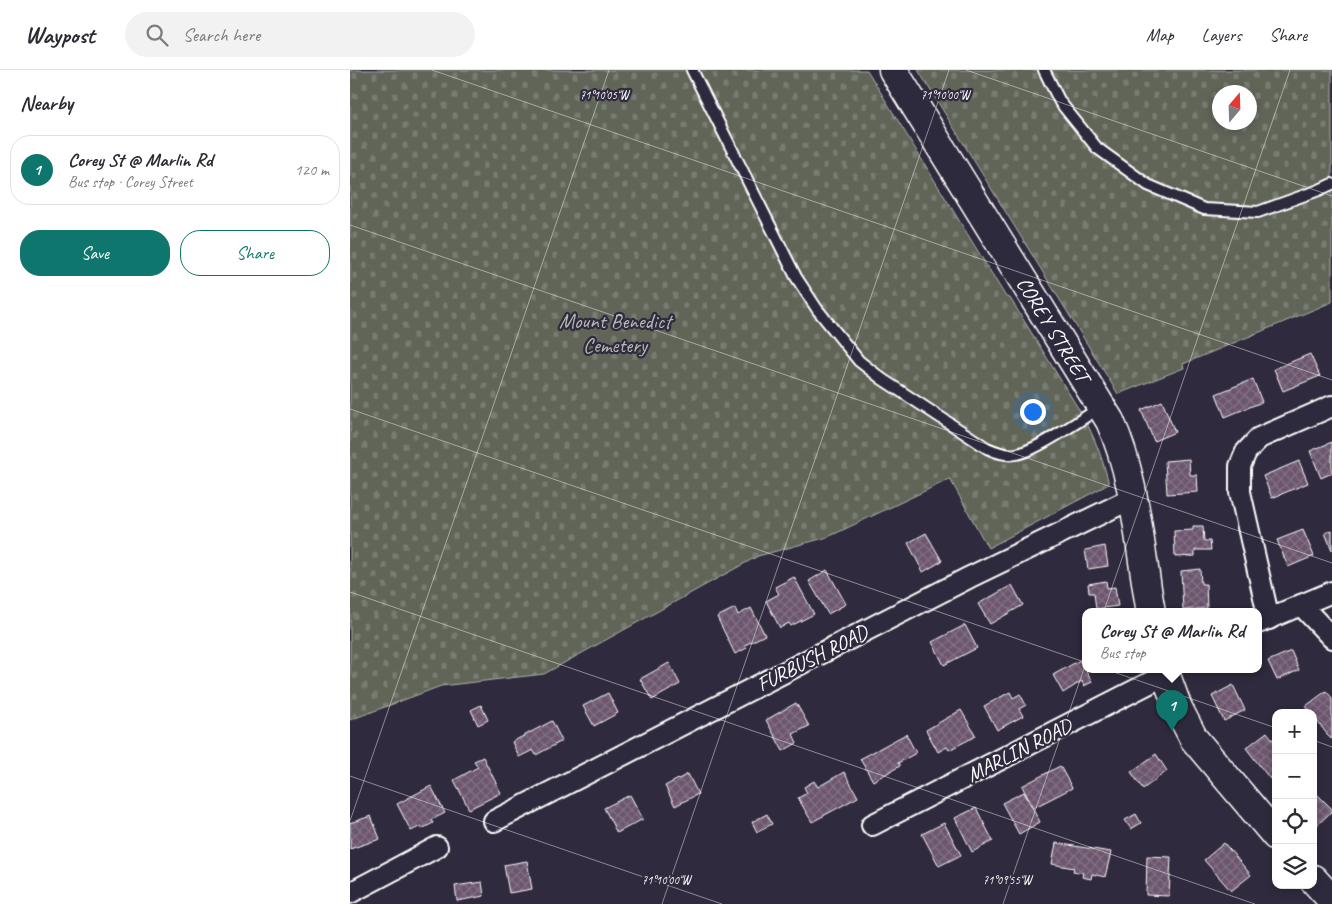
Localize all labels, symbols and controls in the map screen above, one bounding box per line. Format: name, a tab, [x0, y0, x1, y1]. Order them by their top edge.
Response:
search box	[125, 12, 475, 57]
text: Waypost	[25, 20, 95, 50]
icon: search	[143, 21, 171, 49]
text: Search here	[183, 23, 260, 47]
text: Map	[1146, 24, 1174, 46]
text: Layers	[1202, 24, 1241, 46]
text: Share	[1269, 24, 1307, 46]
north arrow	[1212, 85, 1257, 130]
text: 71°10'05"W	[580, 87, 631, 103]
text: 71°10'00"W	[921, 87, 972, 103]
text: Nearby	[20, 90, 73, 116]
text: Corey St @ Marlin Rd	[68, 148, 213, 172]
text: 1	[33, 160, 41, 180]
text: 120 m	[295, 160, 329, 180]
text: Bus stop · Corey Street	[68, 172, 193, 192]
button: Save	[20, 230, 170, 276]
button: Share	[180, 230, 330, 276]
street label: COREY STREET	[1011, 272, 1098, 391]
park label: Mount Benedict Cemetery	[559, 308, 674, 358]
your location	[1020, 399, 1046, 425]
popup	[1082, 608, 1262, 673]
street label: FURBUSH ROAD	[752, 618, 873, 697]
text: Corey St @ Marlin Rd	[1100, 619, 1244, 643]
text: Bus stop	[1100, 643, 1146, 663]
pin: 1	[1156, 690, 1188, 731]
map controls	[1272, 709, 1317, 889]
button: +	[1272, 709, 1317, 754]
street label: MARLIN ROAD	[962, 712, 1078, 788]
button: −	[1272, 754, 1317, 799]
button: locate	[1272, 799, 1317, 844]
button: layers	[1272, 844, 1317, 889]
text: 71°10'00"W	[642, 872, 693, 888]
text: 71°09'55"W	[983, 872, 1034, 888]

